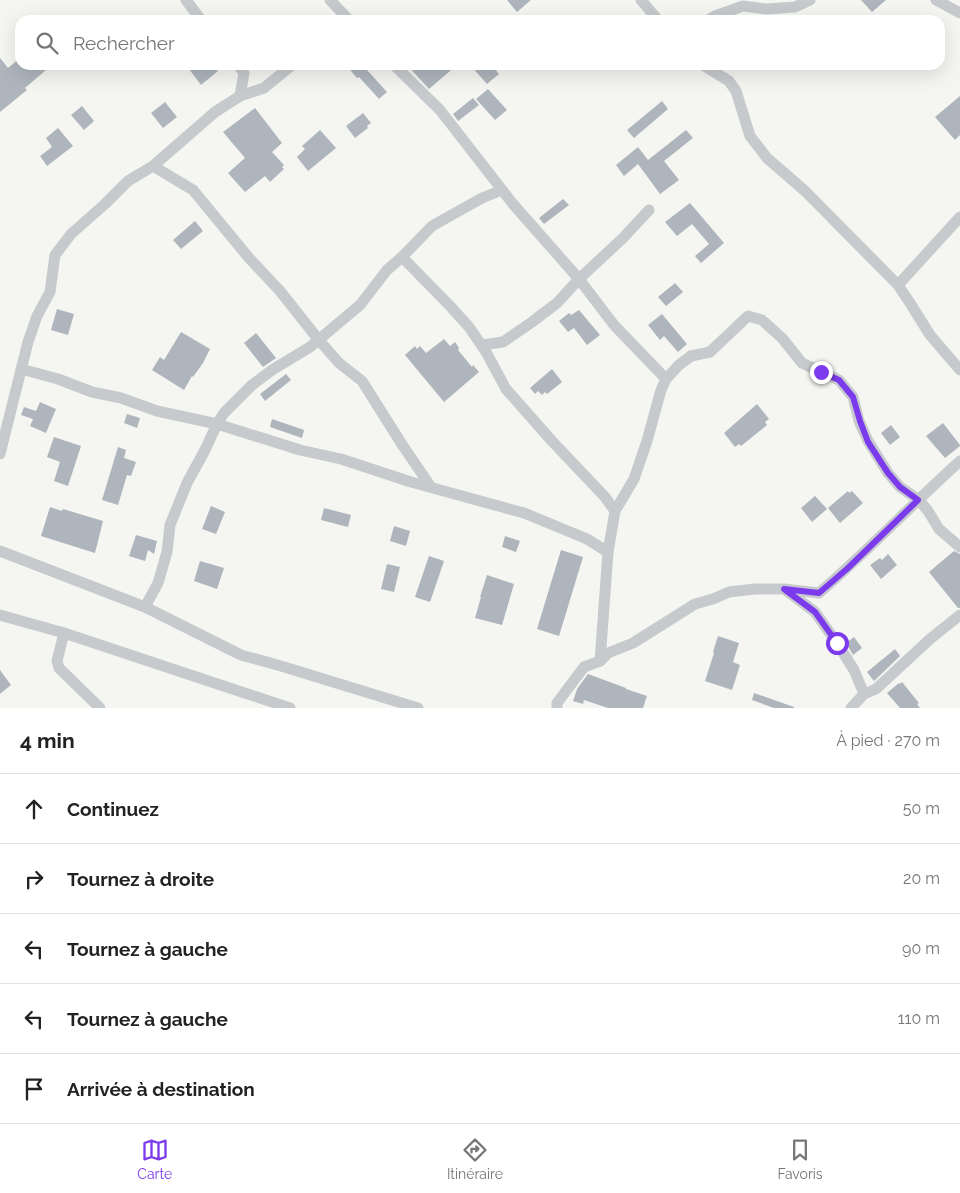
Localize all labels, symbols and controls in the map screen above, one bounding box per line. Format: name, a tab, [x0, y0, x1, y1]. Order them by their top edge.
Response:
search box	[15, 15, 945, 70]
icon: search	[33, 29, 61, 57]
text: Rechercher	[73, 32, 175, 54]
route end	[810, 361, 833, 384]
route start	[826, 632, 849, 655]
text: 4 min	[20, 728, 75, 753]
text: À pied · 270 m	[836, 731, 940, 750]
icon: ahead	[20, 795, 48, 823]
text: Continuez	[67, 798, 159, 820]
text: 50 m	[903, 799, 940, 818]
icon: right	[20, 865, 48, 893]
text: Tournez à droite	[67, 868, 214, 890]
text: 20 m	[903, 869, 940, 888]
icon: left	[20, 935, 48, 963]
text: Tournez à gauche	[67, 938, 228, 960]
text: 90 m	[902, 939, 940, 958]
icon: left	[20, 1005, 48, 1033]
text: Tournez à gauche	[67, 1008, 228, 1030]
text: 110 m	[898, 1009, 940, 1028]
icon: arrive	[20, 1075, 48, 1103]
text: Arrivée à destination	[67, 1078, 255, 1100]
tab: Carte	[137, 1136, 172, 1182]
tab: Itinéraire	[447, 1136, 503, 1182]
tab: Favoris	[778, 1136, 823, 1182]

